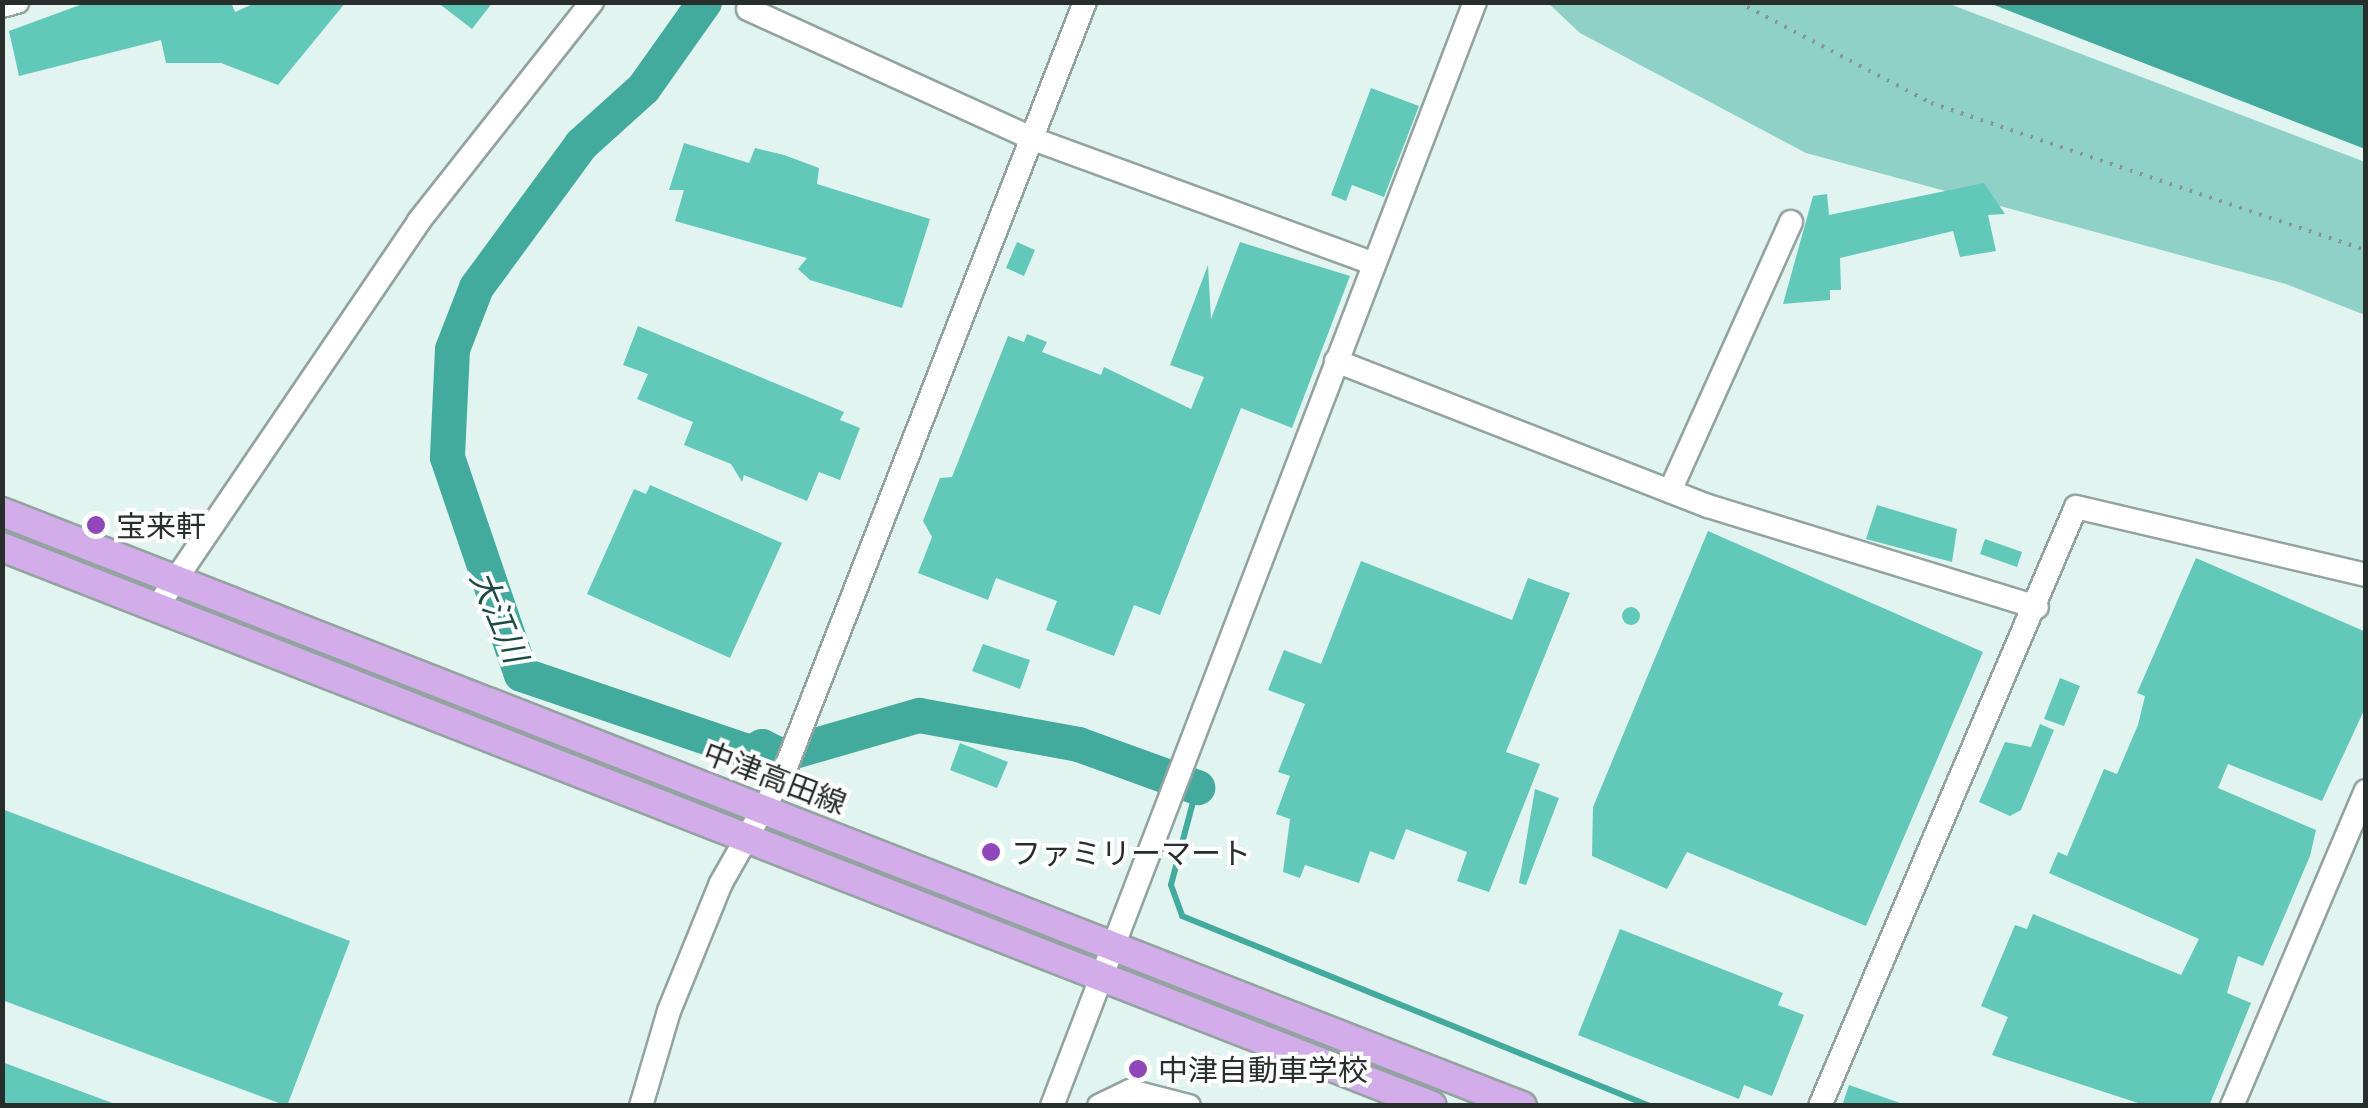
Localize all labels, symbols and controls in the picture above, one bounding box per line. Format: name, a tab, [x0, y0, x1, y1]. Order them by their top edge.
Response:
place label: 宝来軒	[116, 507, 206, 543]
marker: 宝来軒	[85, 514, 107, 536]
water label: 大江川	[464, 564, 536, 668]
street label: 中津高田線	[699, 733, 851, 821]
place label: ファミリーマート	[1011, 834, 1251, 870]
marker: ファミリーマート	[980, 841, 1002, 863]
place label: 中津自動車学校	[1158, 1051, 1368, 1087]
marker: 中津自動車学校	[1127, 1058, 1149, 1080]

